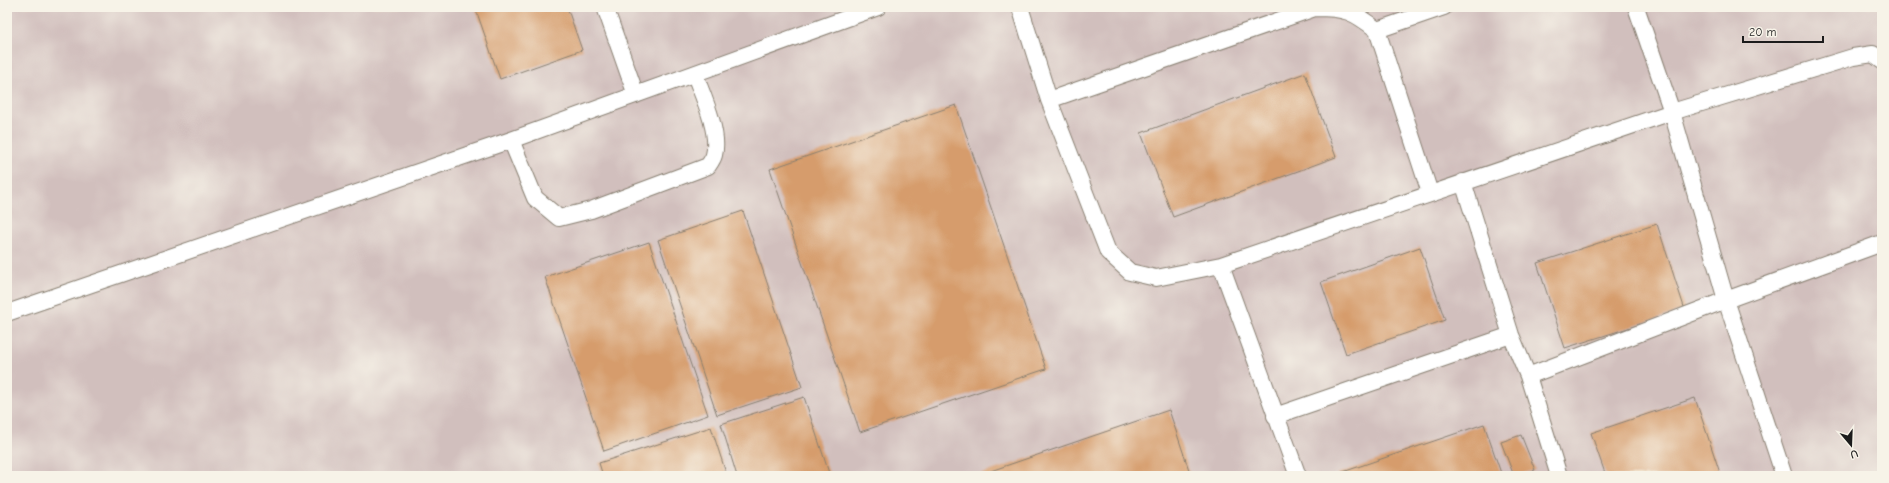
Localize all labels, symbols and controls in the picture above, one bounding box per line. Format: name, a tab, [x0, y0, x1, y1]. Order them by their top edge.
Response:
scale bar	[1743, 18, 1823, 44]
text: 20 m	[1749, 25, 1777, 39]
north arrow	[1831, 425, 1871, 465]
text: U	[1848, 447, 1860, 461]

